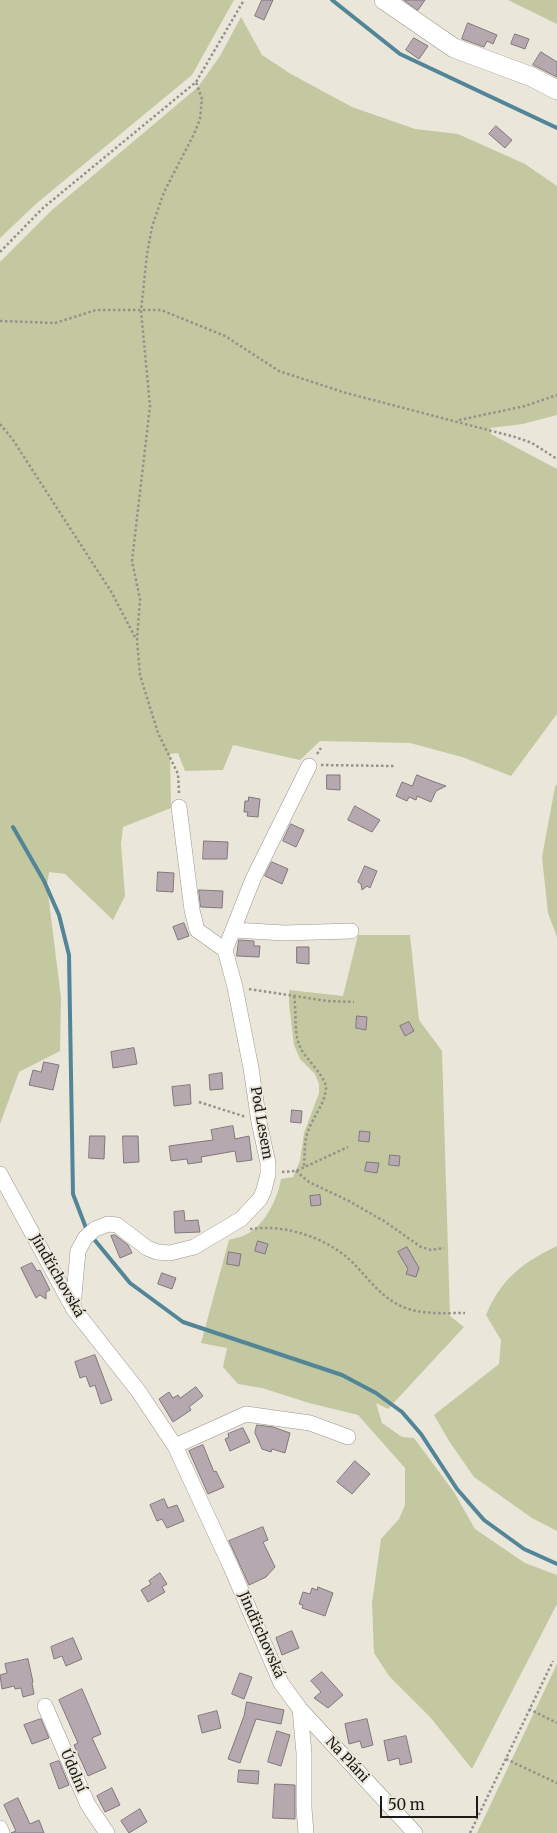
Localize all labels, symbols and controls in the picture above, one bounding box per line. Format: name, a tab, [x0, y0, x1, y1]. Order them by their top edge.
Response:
street label: Pod Lesem	[246, 1085, 276, 1161]
street label: Jindřichovská	[26, 1232, 88, 1320]
street label: Jindřichovská	[234, 1589, 288, 1681]
street label: Na Pláni	[322, 1734, 372, 1786]
street label: Údolní	[56, 1747, 90, 1795]
scale bar	[382, 1786, 480, 1818]
text: 50 m	[388, 1795, 425, 1814]

